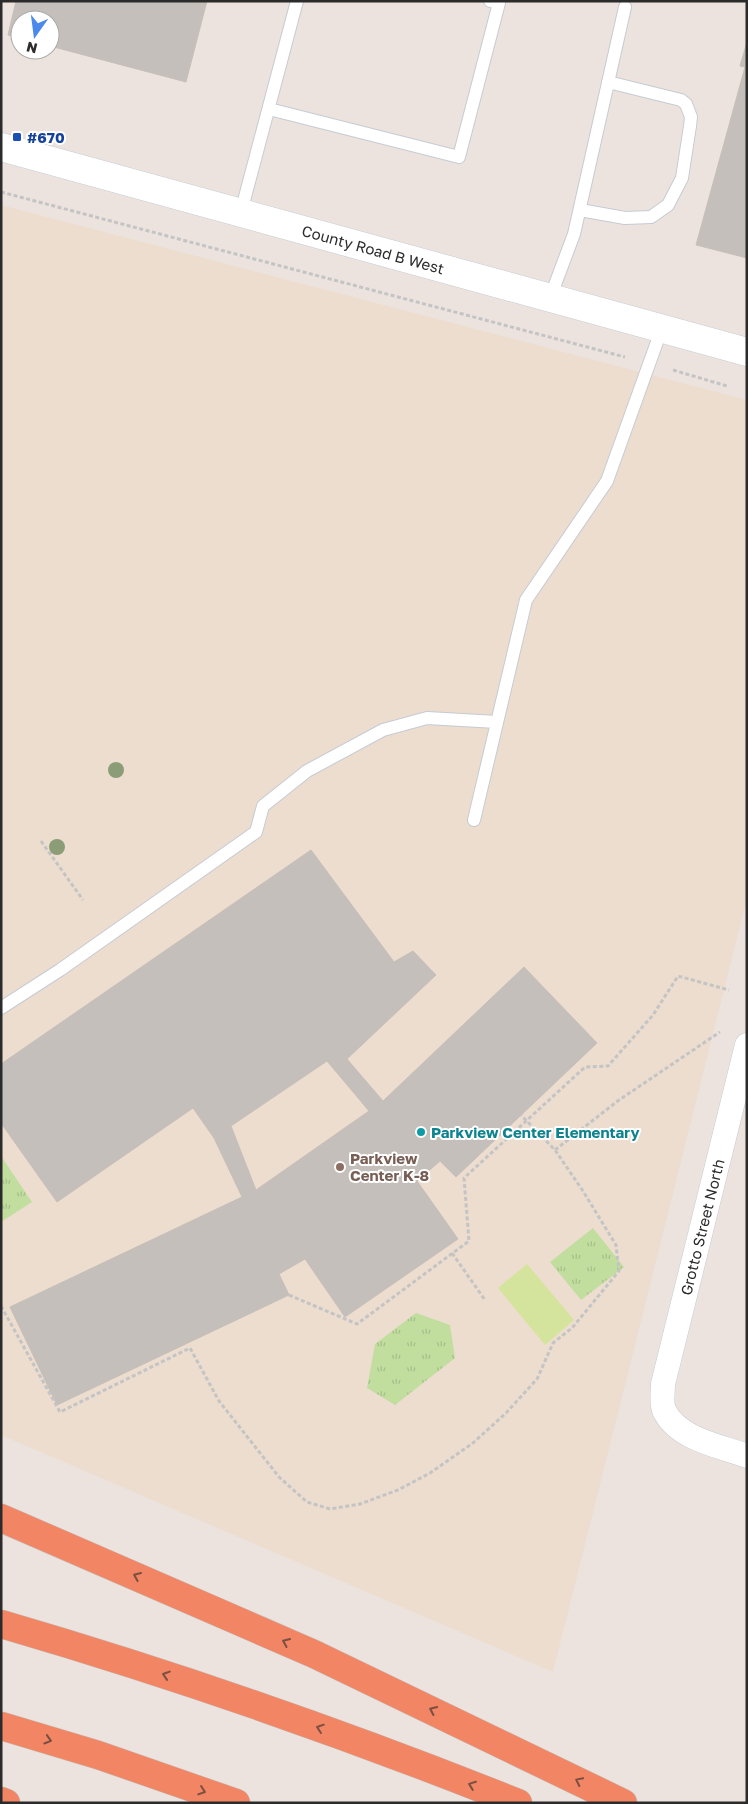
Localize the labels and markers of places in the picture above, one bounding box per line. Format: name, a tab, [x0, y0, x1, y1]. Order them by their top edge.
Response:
place label: #670	[27, 128, 65, 146]
marker: #670	[11, 131, 23, 143]
place label: Parkview Center Elementary	[431, 1123, 639, 1141]
marker: Parkview Center Elementary	[415, 1126, 427, 1138]
place label: Parkview Center K-8	[350, 1149, 429, 1184]
marker: Parkview Center K-8	[334, 1161, 346, 1173]

